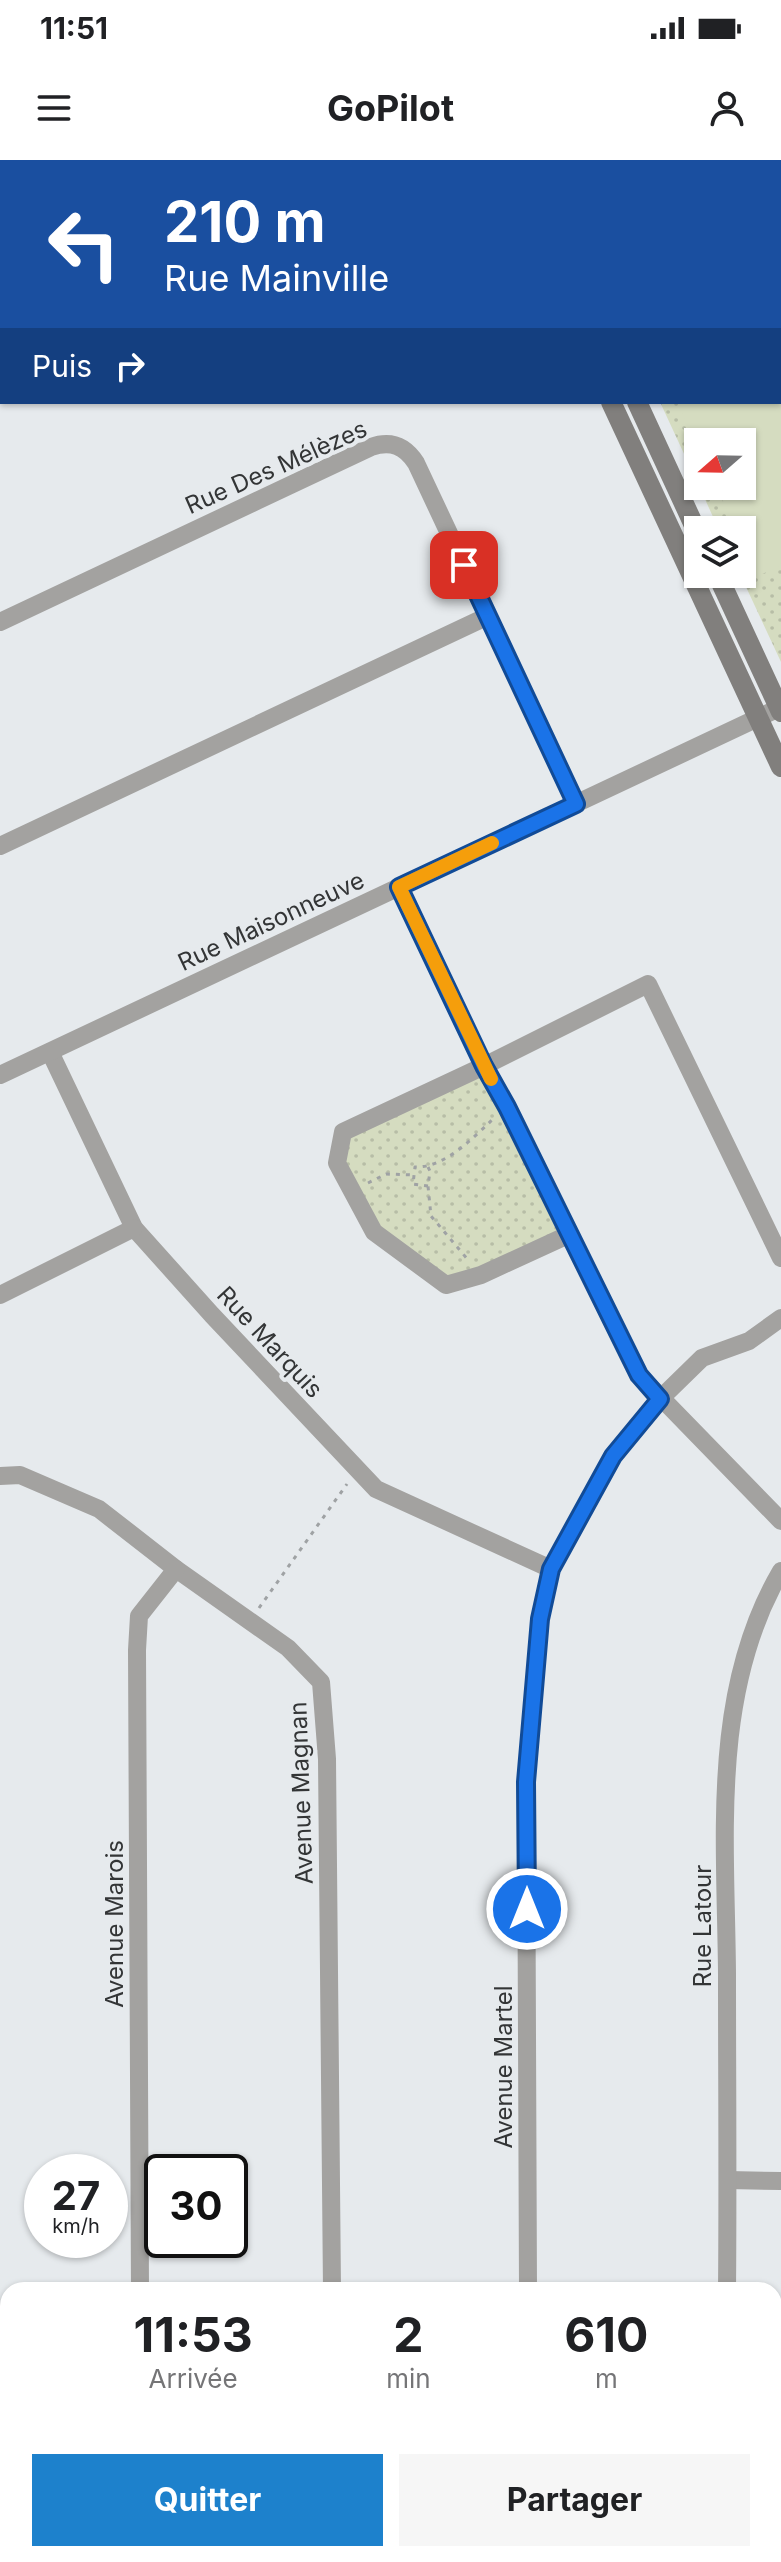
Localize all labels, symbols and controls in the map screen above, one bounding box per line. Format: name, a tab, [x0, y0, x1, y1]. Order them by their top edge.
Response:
text: 11:51	[40, 10, 108, 46]
icon: menu	[32, 86, 76, 130]
text: GoPilot	[327, 86, 454, 130]
icon: person	[705, 86, 749, 130]
text: 210 m	[164, 188, 326, 256]
icon: left	[32, 192, 136, 296]
text: Rue Mainville	[164, 256, 389, 300]
icon: right	[108, 344, 152, 388]
text: Puis	[32, 348, 92, 384]
street label: Rue Des Mélèzes	[181, 414, 371, 520]
north arrow	[684, 428, 756, 500]
map controls	[684, 428, 756, 588]
button: layers	[684, 516, 756, 588]
pin	[430, 531, 498, 599]
icon: arrive	[442, 543, 486, 587]
street label: Rue Maisonneuve	[173, 865, 369, 977]
street label: Rue Marquis	[211, 1280, 329, 1404]
street label: Avenue Magnan	[283, 1701, 319, 1885]
street label: Avenue Marois	[100, 1840, 129, 2008]
street label: Rue Latour	[688, 1865, 717, 1987]
position arrow	[485, 1867, 569, 1951]
street label: Avenue Martel	[489, 1985, 518, 2149]
speed limit sign: 30	[144, 2154, 248, 2258]
text: 27	[52, 2171, 100, 2220]
text: km/h	[52, 2214, 100, 2238]
text: 11:53	[134, 2305, 253, 2364]
text: 2	[393, 2305, 424, 2364]
text: 610	[564, 2305, 648, 2364]
text: Arrivée	[149, 2363, 238, 2394]
text: min	[386, 2363, 431, 2394]
text: m	[595, 2363, 618, 2394]
button: Quitter	[32, 2454, 383, 2546]
button: Partager	[399, 2454, 750, 2546]

